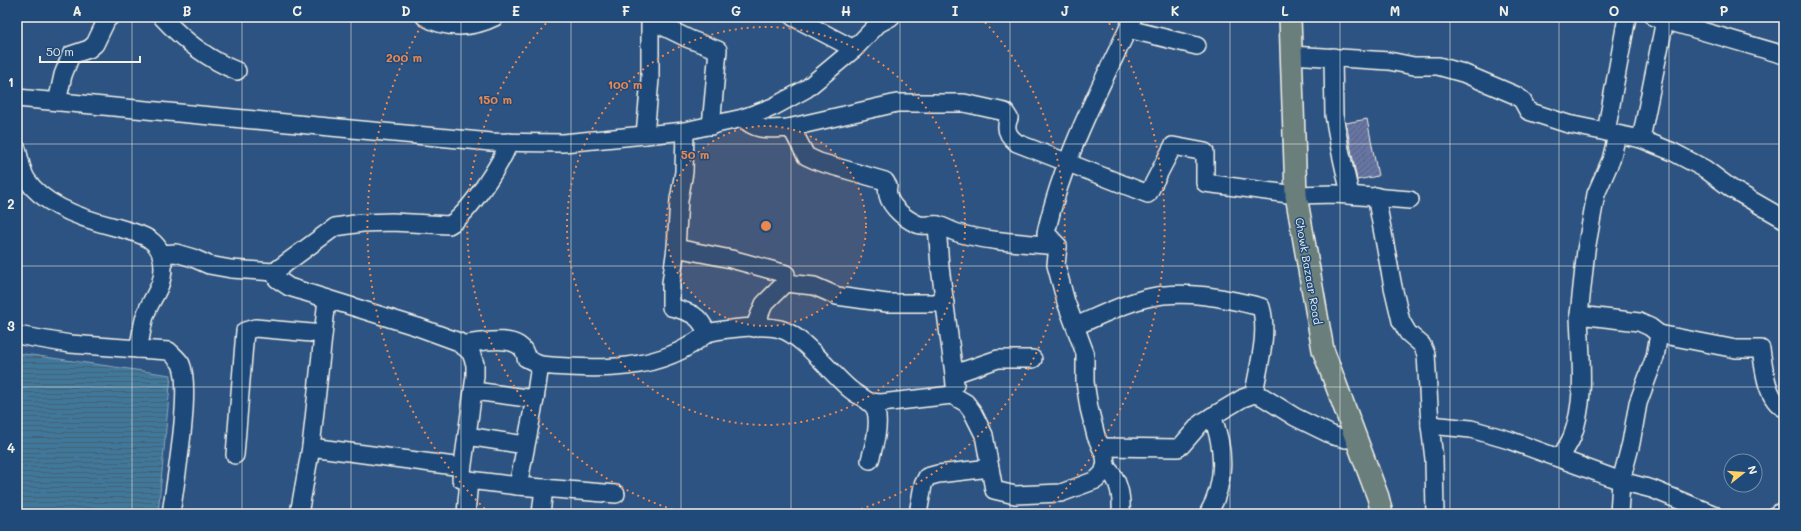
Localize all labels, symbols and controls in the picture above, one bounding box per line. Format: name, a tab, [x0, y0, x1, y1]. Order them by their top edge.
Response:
text: A	[72, 2, 82, 19]
text: B	[183, 2, 192, 19]
text: C	[292, 2, 302, 19]
text: D	[401, 2, 411, 19]
text: E	[512, 2, 520, 19]
text: F	[622, 2, 630, 19]
text: G	[731, 2, 741, 19]
text: H	[841, 2, 851, 19]
text: I	[952, 2, 959, 19]
text: J	[1061, 2, 1069, 19]
text: K	[1171, 2, 1180, 19]
text: L	[1281, 2, 1289, 19]
text: M	[1390, 2, 1400, 19]
text: N	[1499, 2, 1509, 19]
text: O	[1609, 2, 1619, 19]
text: P	[1720, 2, 1729, 19]
scale bar	[40, 38, 140, 64]
text: 50 m	[46, 43, 74, 59]
text: 200 m	[386, 49, 422, 65]
text: 1	[8, 73, 14, 90]
text: 100 m	[608, 76, 642, 92]
text: 150 m	[478, 91, 512, 107]
text: 50 m	[681, 146, 709, 162]
text: 2	[7, 195, 15, 212]
street label: Chowk Bazaar Road	[1292, 216, 1326, 326]
centre of rings	[759, 219, 773, 233]
text: 3	[7, 317, 15, 334]
text: 4	[7, 439, 15, 456]
north arrow	[1723, 453, 1763, 493]
text: N	[1745, 464, 1761, 476]

